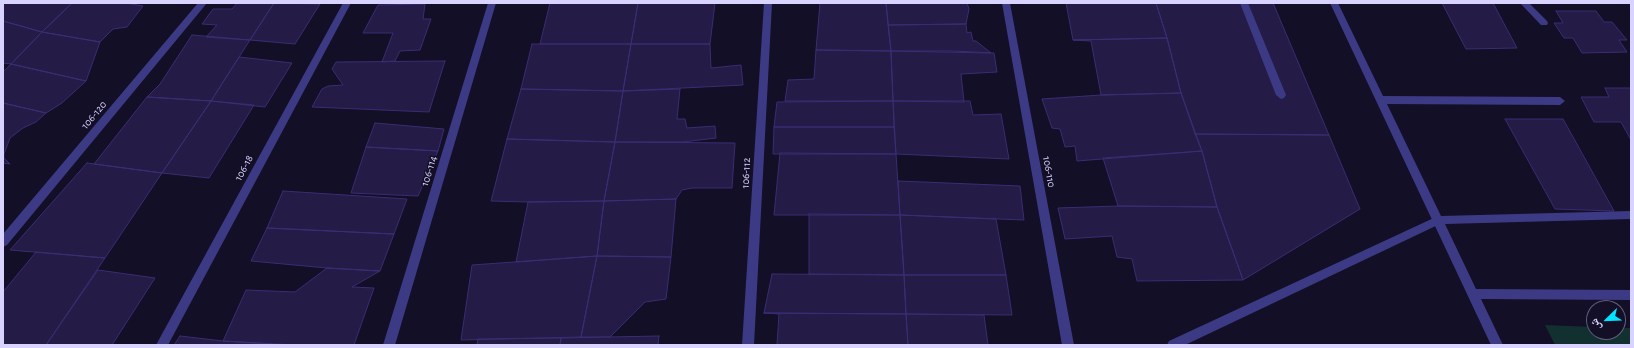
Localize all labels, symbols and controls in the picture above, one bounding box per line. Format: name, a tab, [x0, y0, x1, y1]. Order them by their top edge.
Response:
street label: 106-120	[78, 98, 110, 132]
street label: 106-18	[232, 153, 256, 183]
street label: 106-114	[418, 154, 440, 188]
street label: 106-110	[1040, 155, 1058, 189]
street label: 106-112	[739, 157, 753, 189]
north arrow	[1586, 300, 1626, 340]
text: ش	[1588, 317, 1603, 332]

